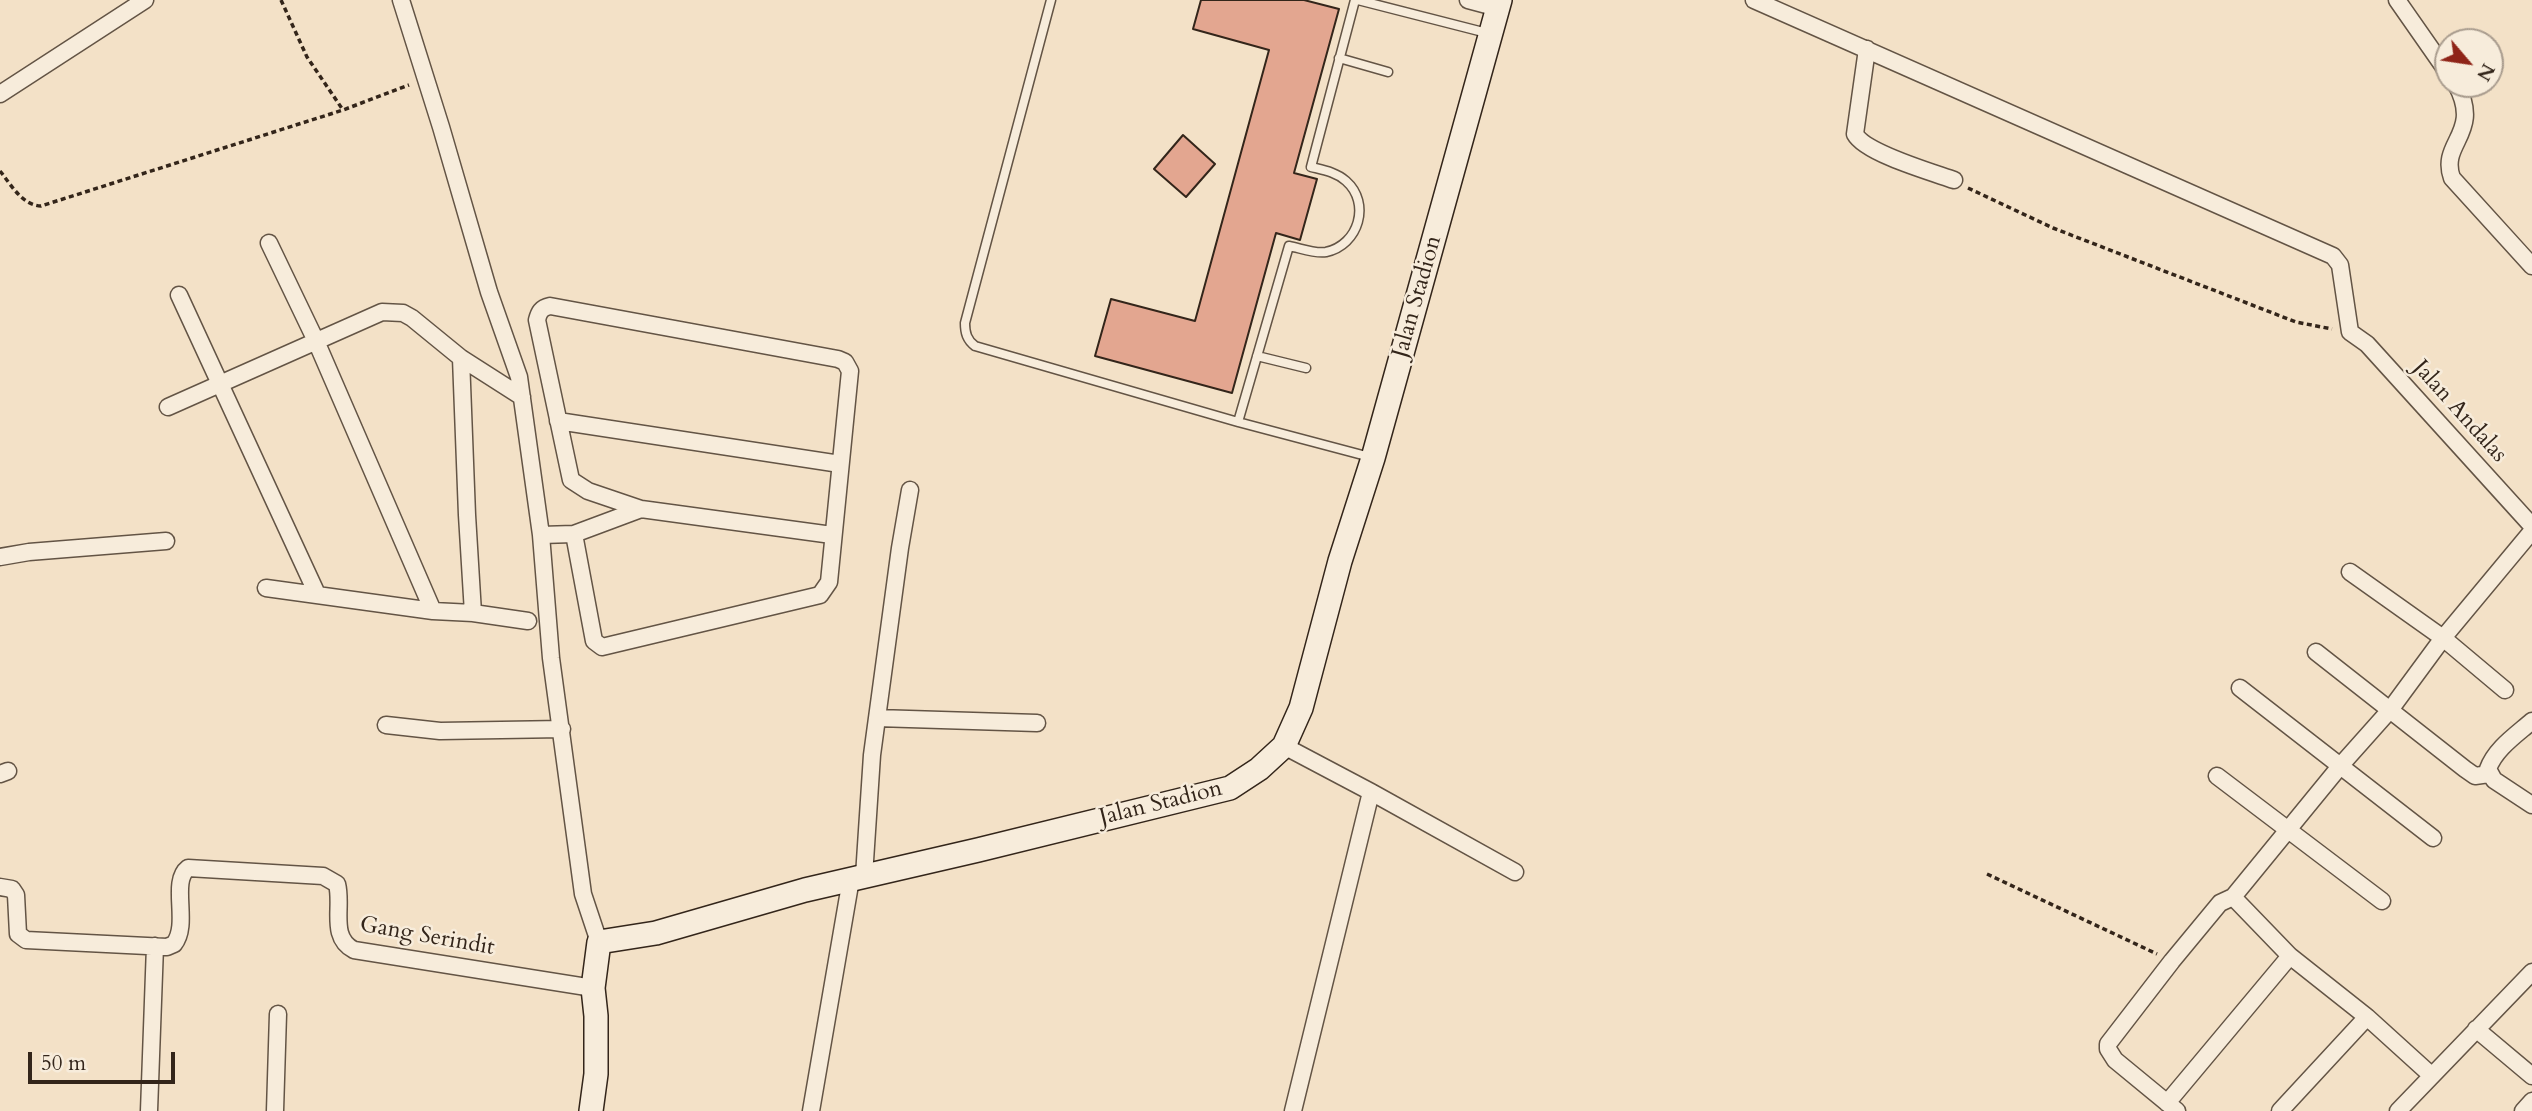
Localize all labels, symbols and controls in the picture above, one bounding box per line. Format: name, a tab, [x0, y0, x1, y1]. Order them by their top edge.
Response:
north arrow	[2434, 28, 2504, 98]
text: N	[2470, 59, 2501, 86]
street label: Jalan Stadion	[1387, 233, 1449, 361]
street label: Jalan Andalas	[2406, 355, 2512, 469]
street label: Jalan Stadion	[1097, 775, 1225, 833]
street label: Gang Serindit	[358, 912, 496, 962]
scale bar	[32, 1038, 178, 1082]
text: 50 m	[41, 1049, 86, 1078]

